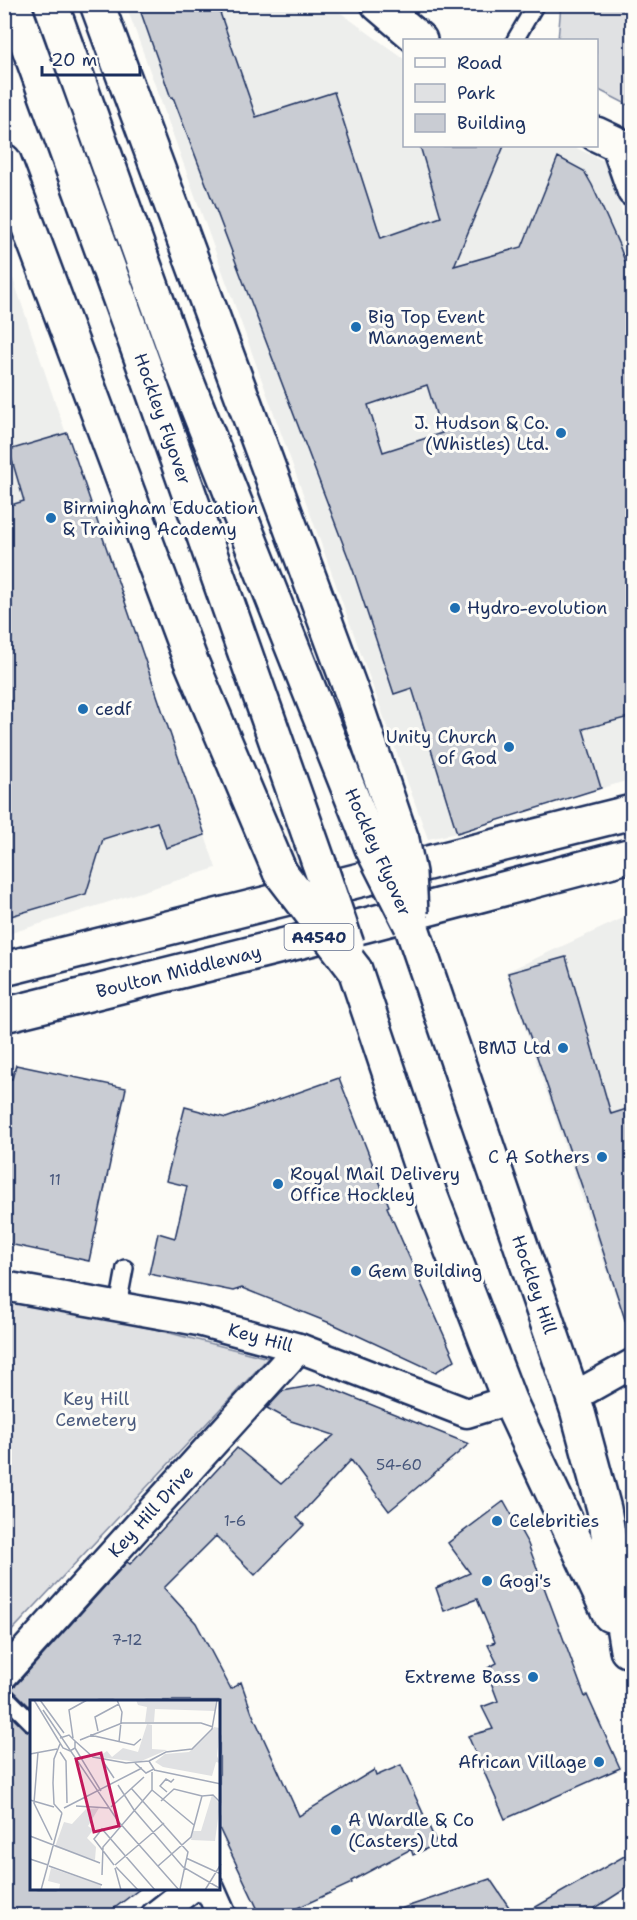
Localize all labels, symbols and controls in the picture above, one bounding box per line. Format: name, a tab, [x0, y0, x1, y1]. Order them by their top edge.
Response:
scale bar	[42, 39, 140, 77]
legend	[403, 39, 598, 147]
text: 20 m	[51, 48, 97, 72]
text: Road	[457, 51, 502, 75]
text: Park	[457, 81, 496, 105]
text: Building	[457, 111, 526, 135]
place label: Big Top Event Management	[368, 305, 485, 350]
marker: Big Top Event Management	[349, 320, 363, 334]
street label: Hockley Flyover	[128, 350, 197, 488]
place label: J. Hudson & Co. (Whistles) Ltd.	[414, 411, 549, 456]
marker: J. Hudson & Co. (Whistles) Ltd.	[554, 426, 568, 440]
place label: Birmingham Education & Training Academy	[63, 496, 258, 541]
marker: Birmingham Education & Training Academy	[44, 511, 58, 525]
place label: Hydro-evolution	[467, 596, 607, 620]
marker: Hydro-evolution	[448, 601, 462, 615]
place label: cedf	[95, 697, 132, 721]
marker: cedf	[76, 702, 90, 716]
place label: Unity Church of God	[386, 725, 497, 770]
marker: Unity Church of God	[502, 740, 516, 754]
street label: Hockley Flyover	[339, 784, 417, 920]
road number: A4540	[284, 924, 354, 950]
street label: Boulton Middleway	[94, 940, 264, 1004]
place label: BMJ Ltd	[478, 1036, 551, 1060]
marker: BMJ Ltd	[556, 1041, 570, 1055]
place label: C A Sothers	[488, 1145, 590, 1169]
marker: C A Sothers	[595, 1150, 609, 1164]
place label: Royal Mail Delivery Office Hockley	[290, 1162, 460, 1207]
house number: 11	[49, 1170, 61, 1190]
marker: Royal Mail Delivery Office Hockley	[271, 1177, 285, 1191]
street label: Hockley Hill	[506, 1232, 563, 1338]
place label: Gem Building	[368, 1259, 482, 1283]
marker: Gem Building	[349, 1264, 363, 1278]
street label: Key Hill	[226, 1318, 296, 1358]
park label: Key Hill Cemetery	[55, 1387, 137, 1432]
house number: 54-60	[376, 1455, 422, 1475]
street label: Key Hill Drive	[103, 1460, 199, 1563]
place label: Celebrities	[509, 1509, 599, 1533]
house number: 1-6	[224, 1511, 246, 1531]
marker: Celebrities	[490, 1514, 504, 1528]
place label: Gogi's	[499, 1569, 551, 1593]
marker: Gogi's	[480, 1574, 494, 1588]
house number: 7-12	[111, 1630, 143, 1650]
place label: Extreme Bass	[404, 1665, 521, 1689]
marker: Extreme Bass	[526, 1670, 540, 1684]
inset map	[30, 1700, 220, 1890]
place label: African Village	[458, 1750, 587, 1774]
marker: African Village	[592, 1755, 606, 1769]
place label: A Wardle & Co (Casters) Ltd	[348, 1808, 474, 1853]
marker: A Wardle & Co (Casters) Ltd	[329, 1823, 343, 1837]

